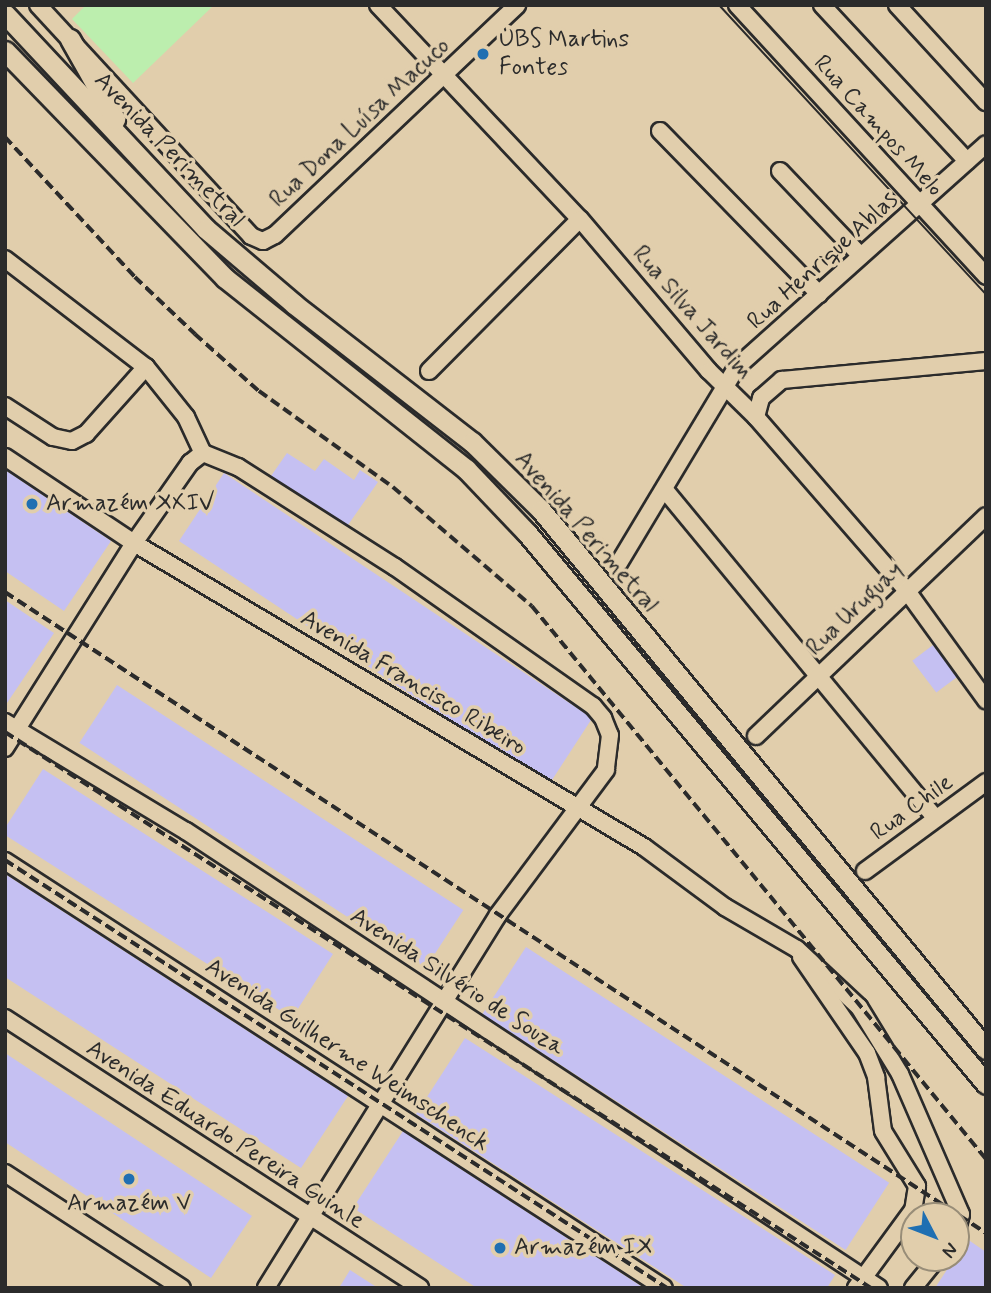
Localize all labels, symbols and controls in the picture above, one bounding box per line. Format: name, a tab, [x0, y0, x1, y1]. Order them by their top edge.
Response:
place label: UBS Martins Fontes	[499, 26, 630, 82]
street label: Rua Dona Luísa Macuco	[265, 33, 455, 213]
marker: UBS Martins Fontes	[473, 44, 493, 64]
street label: Rua Campos Melo	[807, 49, 949, 203]
street label: Avenida Perimetral	[88, 67, 250, 233]
street label: Rua Henrique Ablas	[740, 184, 906, 338]
street label: Rua Silva Jardim	[626, 240, 758, 386]
street label: Avenida Perimetral	[508, 446, 664, 618]
place label: Armazém XXIV	[46, 490, 218, 518]
marker: Armazém XXIV	[24, 496, 40, 512]
street label: Rua Uruguay	[800, 555, 910, 663]
street label: Avenida Francisco Ribeiro	[295, 604, 531, 762]
street label: Rua Chile	[865, 769, 959, 847]
street label: Avenida Silvério de Souza	[344, 901, 570, 1063]
street label: Avenida Guilherme Weimschenck	[197, 951, 497, 1159]
street label: Avenida Eduardo Pereira Guinle	[85, 1037, 365, 1233]
marker: Armazém V	[121, 1171, 137, 1187]
place label: Armazém V	[67, 1190, 191, 1218]
north arrow	[900, 1202, 970, 1272]
place label: Armazém IX	[514, 1234, 651, 1262]
text: N	[936, 1237, 963, 1263]
marker: Armazém IX	[492, 1240, 508, 1256]

